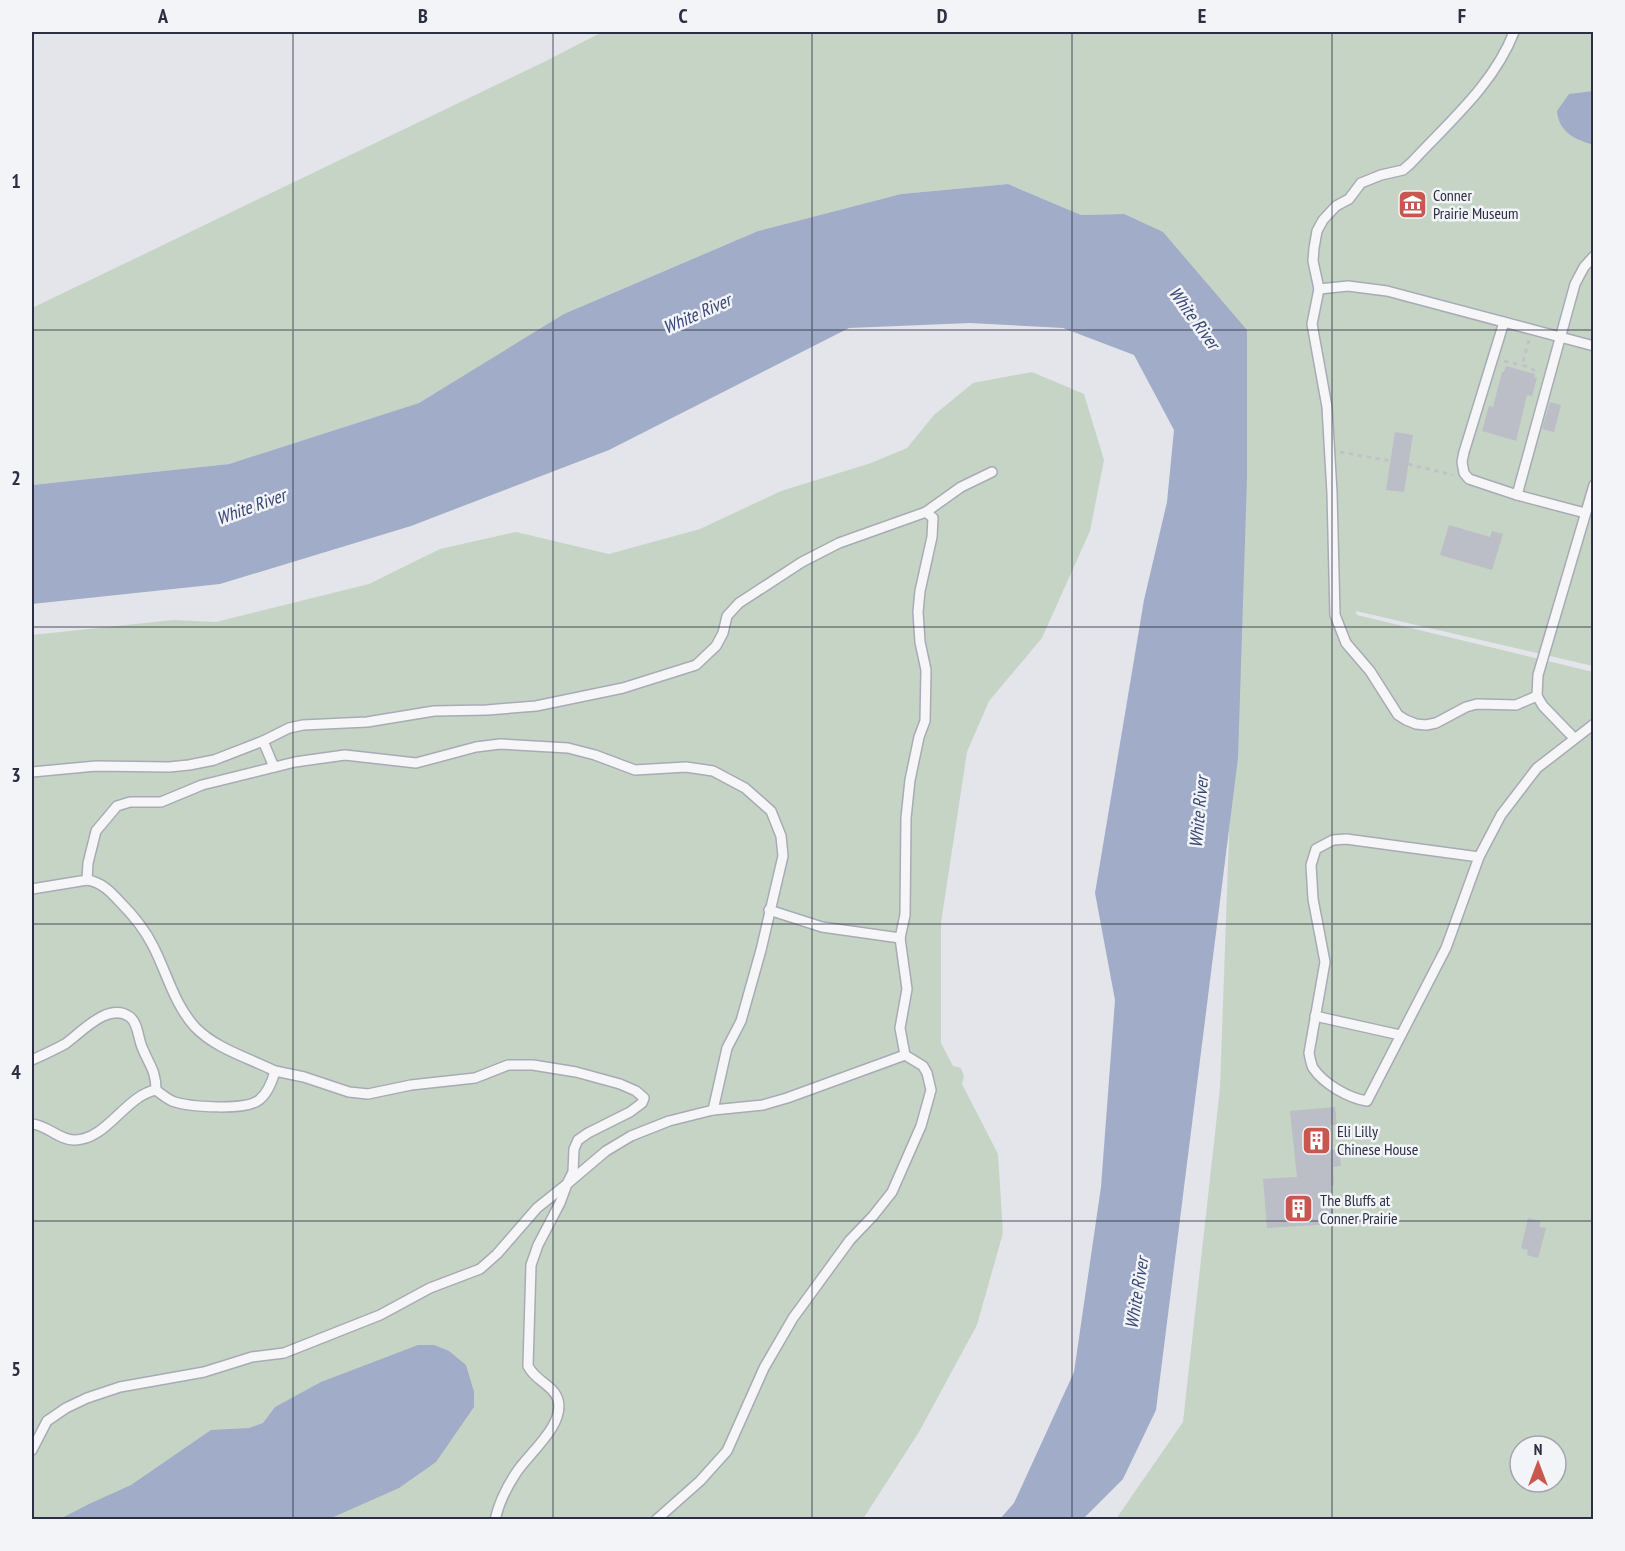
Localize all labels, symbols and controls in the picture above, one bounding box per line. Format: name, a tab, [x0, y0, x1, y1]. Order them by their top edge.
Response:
text: A	[157, 3, 169, 29]
text: B	[418, 3, 428, 29]
text: C	[678, 3, 688, 29]
text: D	[937, 3, 948, 29]
text: E	[1198, 3, 1206, 29]
text: F	[1458, 3, 1466, 29]
text: 1	[11, 168, 21, 194]
place label: Conner Prairie Museum	[1433, 185, 1518, 223]
museum icon: Conner Prairie Museum	[1396, 188, 1428, 220]
water label: White River	[1164, 282, 1227, 356]
water label: White River	[659, 287, 737, 339]
text: 2	[11, 465, 21, 491]
water label: White River	[213, 482, 291, 530]
text: 3	[11, 762, 21, 788]
water label: White River	[1184, 772, 1213, 849]
text: 4	[11, 1059, 21, 1085]
place label: Eli Lilly Chinese House	[1337, 1121, 1418, 1159]
building icon: Eli Lilly Chinese House	[1300, 1124, 1332, 1156]
place label: The Bluffs at Conner Prairie	[1320, 1190, 1398, 1228]
building icon: The Bluffs at Conner Prairie	[1283, 1193, 1315, 1225]
water label: White River	[1120, 1253, 1154, 1330]
text: 5	[11, 1356, 21, 1382]
north arrow	[1508, 1434, 1568, 1494]
text: N	[1534, 1439, 1542, 1459]

